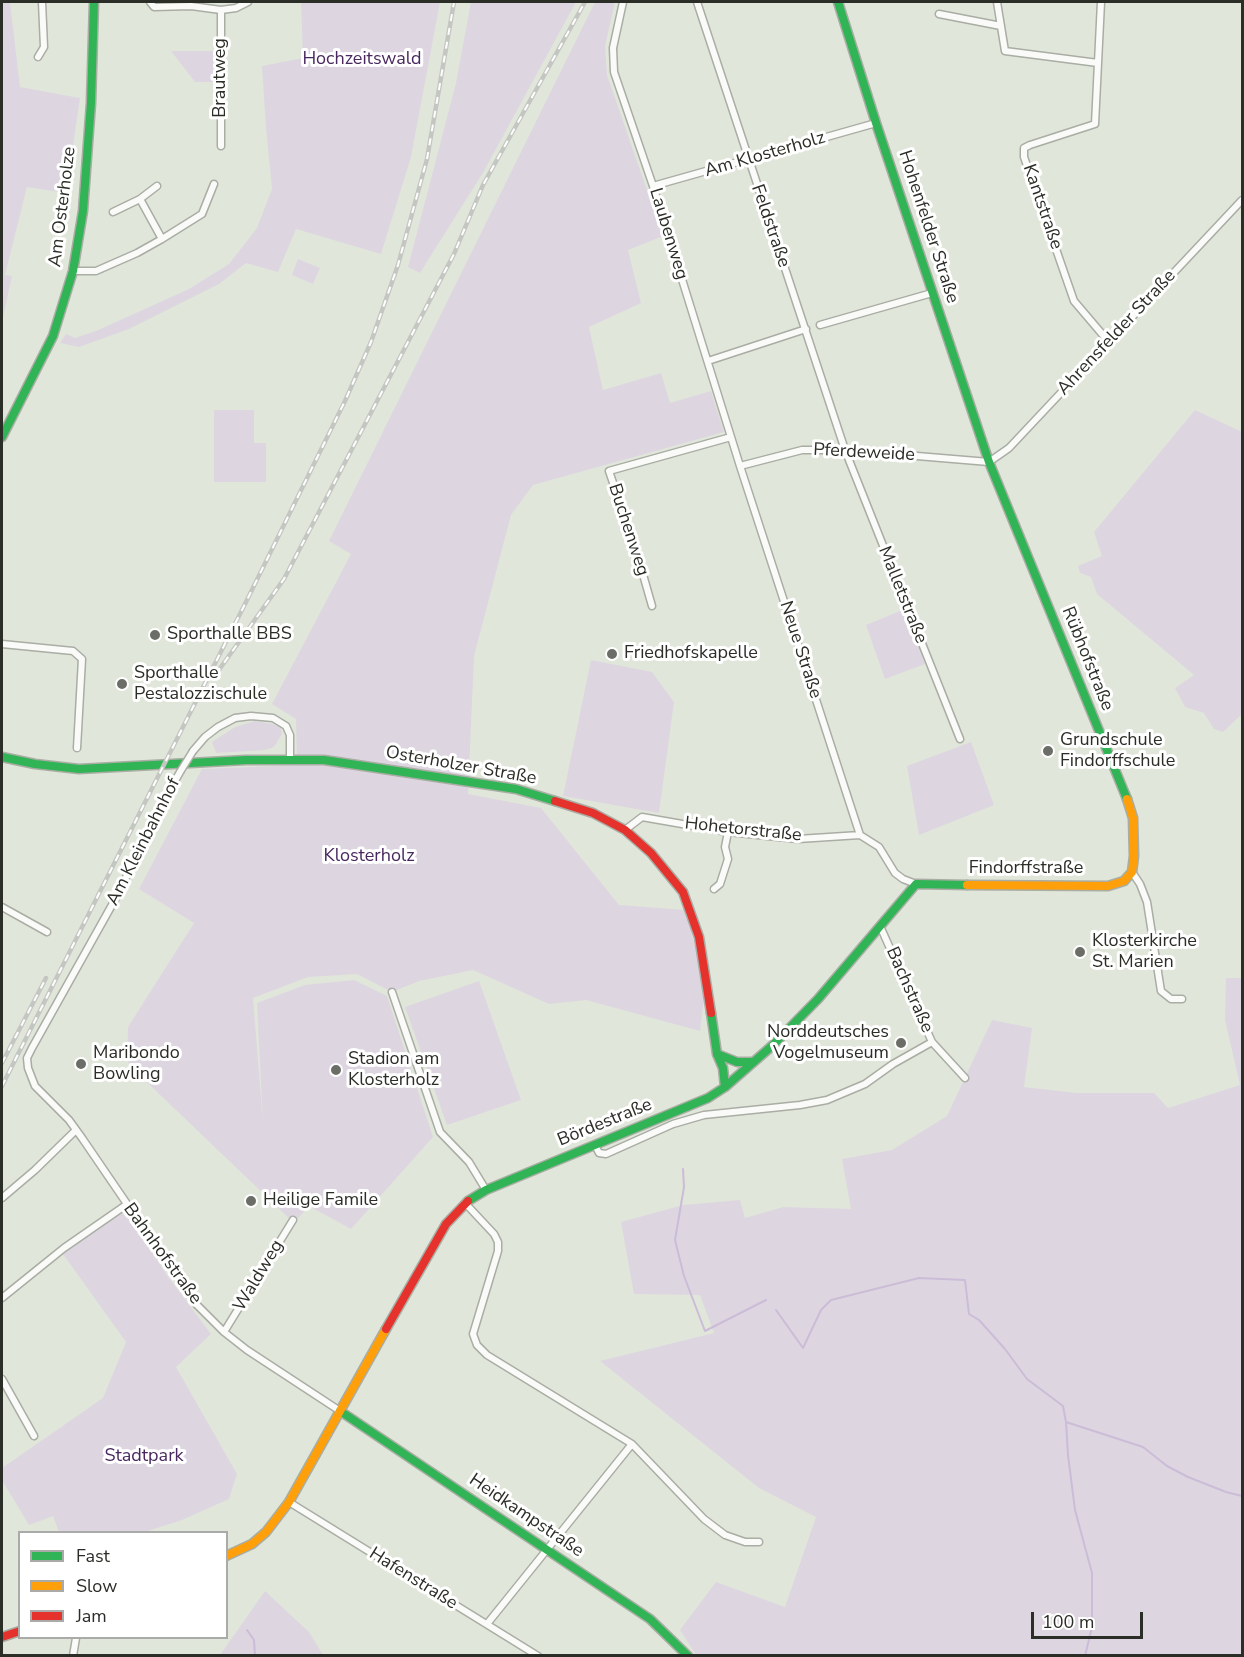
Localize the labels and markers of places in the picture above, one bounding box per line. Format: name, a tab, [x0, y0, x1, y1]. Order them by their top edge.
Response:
place label: Sporthalle BBS	[167, 624, 292, 646]
marker: Sporthalle BBS	[148, 628, 162, 642]
place label: Friedhofskapelle	[624, 643, 758, 665]
marker: Friedhofskapelle	[605, 647, 619, 661]
place label: Sporthalle Pestalozzischule	[134, 663, 267, 706]
marker: Sporthalle Pestalozzischule	[115, 677, 129, 691]
place label: Grundschule Findorffschule	[1060, 730, 1175, 772]
marker: Grundschule Findorffschule	[1041, 744, 1055, 758]
place label: Klosterkirche St. Marien	[1092, 931, 1197, 974]
marker: Klosterkirche St. Marien	[1073, 945, 1087, 959]
place label: Norddeutsches Vogelmuseum	[767, 1022, 889, 1064]
marker: Norddeutsches Vogelmuseum	[894, 1036, 908, 1050]
place label: Maribondo Bowling	[93, 1043, 180, 1086]
place label: Stadion am Klosterholz	[348, 1049, 439, 1092]
marker: Maribondo Bowling	[74, 1057, 88, 1071]
marker: Stadion am Klosterholz	[329, 1063, 343, 1077]
place label: Heilige Famile	[263, 1190, 378, 1212]
marker: Heilige Famile	[244, 1194, 258, 1208]

